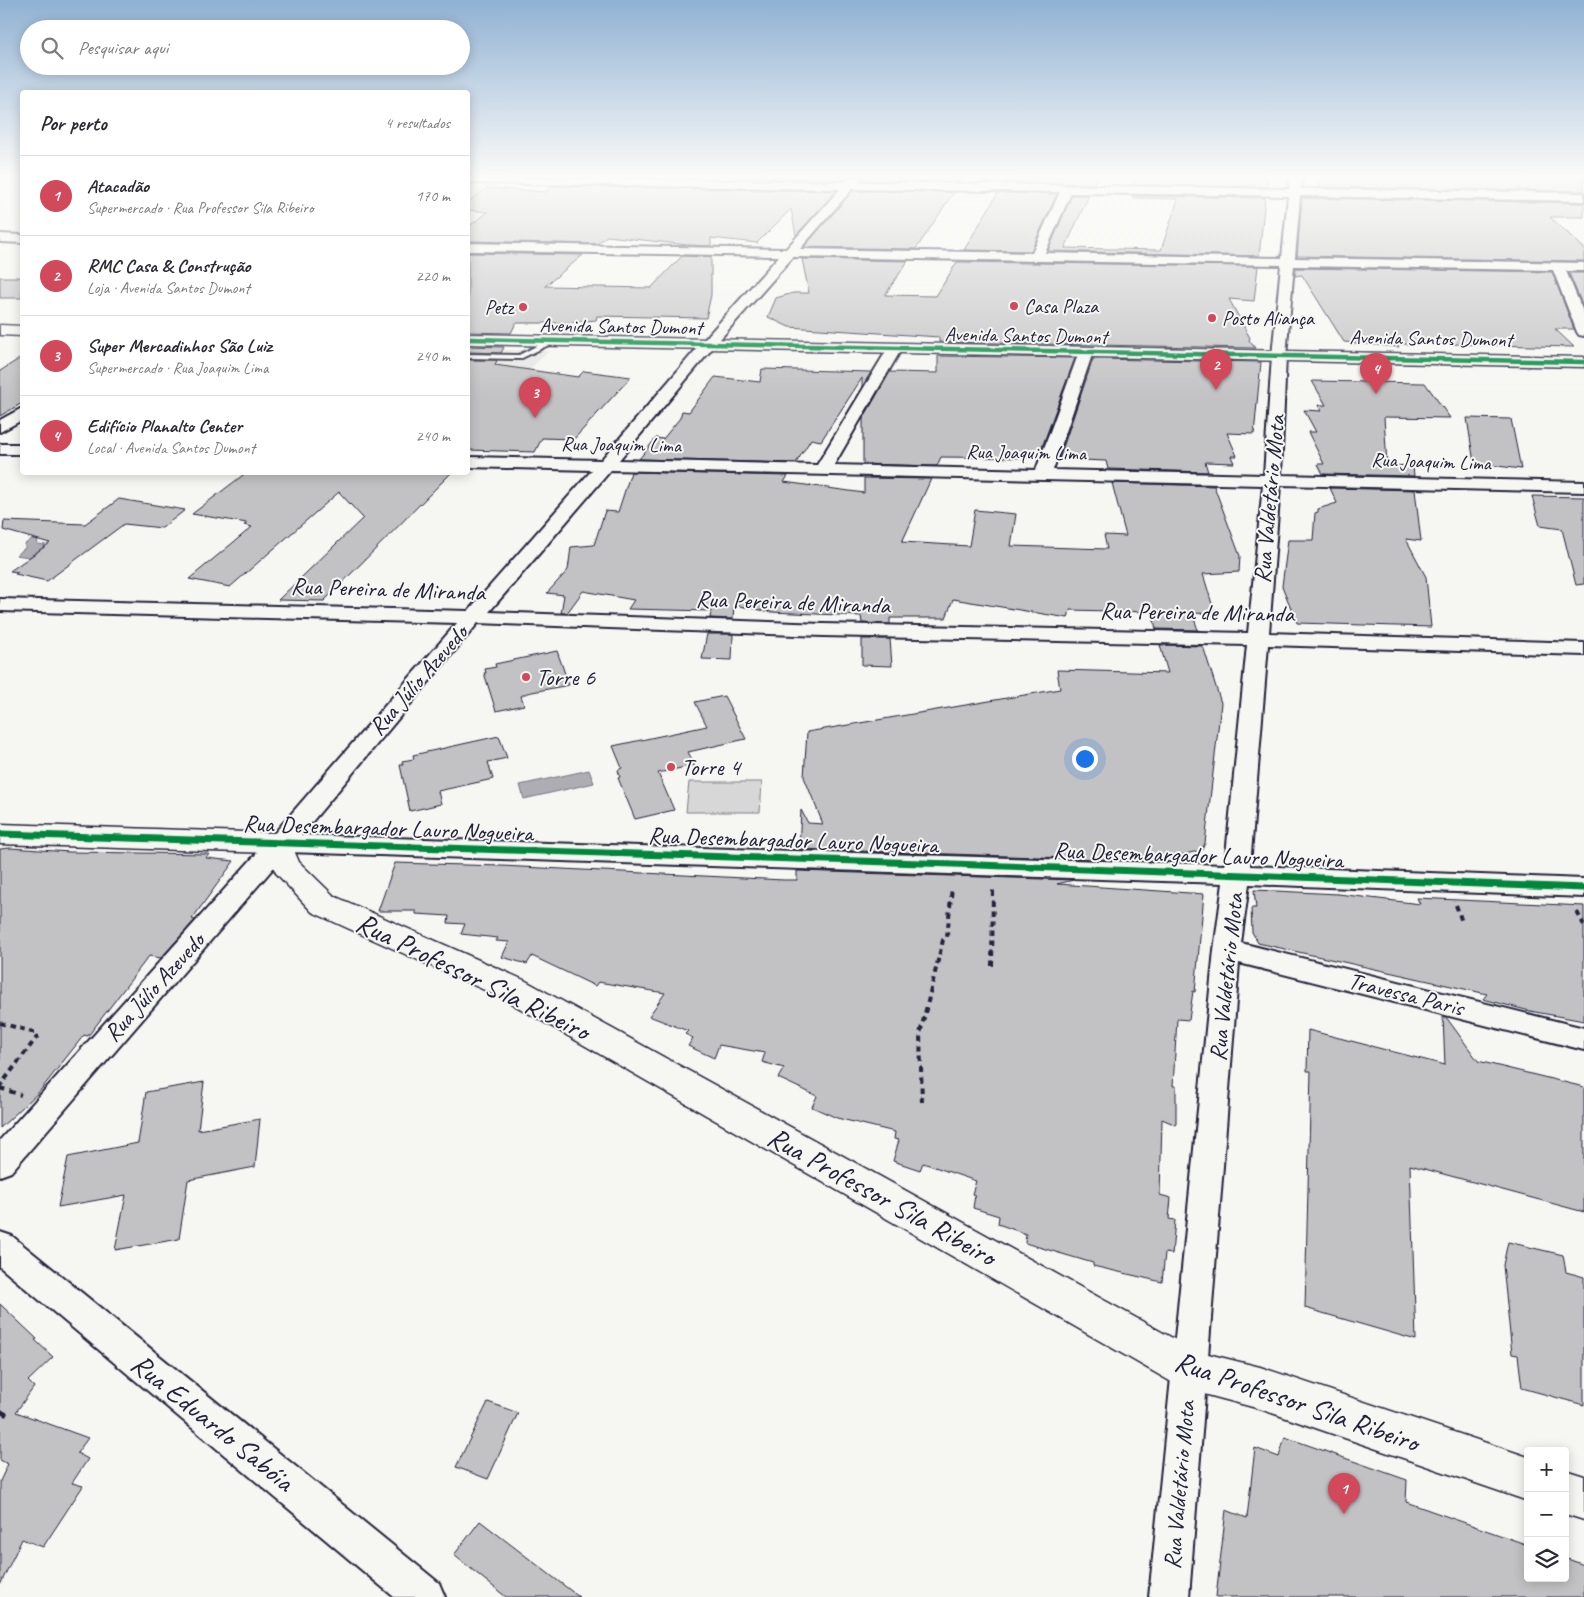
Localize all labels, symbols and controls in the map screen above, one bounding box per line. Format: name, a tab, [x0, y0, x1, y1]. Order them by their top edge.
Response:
search box	[20, 20, 470, 75]
icon: search	[38, 34, 66, 62]
text: Pesquisar aqui	[78, 36, 168, 60]
text: Por perto	[40, 110, 107, 136]
text: 4 resultados	[385, 113, 450, 133]
text: Atacadão	[87, 174, 149, 198]
text: 1	[52, 186, 60, 206]
text: 170 m	[416, 186, 450, 206]
text: Supermercado · Rua Professor Sila Ribeiro	[87, 198, 313, 218]
text: RMC Casa & Construção	[87, 254, 250, 278]
text: 2	[52, 266, 60, 286]
text: 220 m	[416, 266, 450, 286]
text: Loja · Avenida Santos Dumont	[87, 278, 250, 298]
place label: Casa Plaza	[1024, 294, 1099, 319]
place label: Petz	[485, 295, 515, 320]
marker: Casa Plaza	[1008, 300, 1020, 312]
marker: Petz	[517, 301, 529, 313]
place label: Posto Aliança	[1222, 306, 1315, 331]
marker: Posto Aliança	[1206, 312, 1218, 324]
street label: Avenida Santos Dumont	[540, 313, 706, 340]
street label: Avenida Santos Dumont	[945, 322, 1111, 349]
street label: Avenida Santos Dumont	[1350, 325, 1516, 352]
text: Super Mercadinhos São Luiz	[87, 334, 272, 358]
text: 3	[52, 346, 60, 366]
text: 240 m	[416, 346, 450, 366]
pin: 2	[1200, 349, 1232, 390]
pin: 4	[1360, 353, 1392, 394]
text: Supermercado · Rua Joaquim Lima	[87, 358, 268, 378]
pin: 3	[519, 377, 551, 418]
street label: Rua Valdetário Mota	[1247, 412, 1291, 584]
text: Edifício Planalto Center	[87, 414, 242, 438]
text: 4	[52, 426, 60, 446]
text: 240 m	[416, 426, 450, 446]
street label: Rua Joaquim Lima	[561, 431, 683, 458]
text: Local · Avenida Santos Dumont	[87, 438, 255, 458]
street label: Rua Joaquim Lima	[966, 439, 1088, 466]
street label: Rua Joaquim Lima	[1371, 447, 1493, 476]
street label: Rua Pereira de Miranda	[290, 571, 487, 607]
street label: Rua Pereira de Miranda	[695, 584, 892, 620]
street label: Rua Pereira de Miranda	[1100, 595, 1296, 629]
street label: Rua Júlio Azevedo	[362, 617, 476, 741]
place label: Torre 6	[536, 662, 596, 692]
marker: Torre 6	[520, 671, 532, 683]
your location	[1072, 746, 1098, 772]
place label: Torre 4	[681, 752, 742, 782]
marker: Torre 4	[665, 761, 677, 773]
street label: Rua Desembargador Lauro Nogueira	[243, 808, 536, 848]
street label: Rua Desembargador Lauro Nogueira	[648, 820, 941, 860]
street label: Rua Desembargador Lauro Nogueira	[1053, 835, 1346, 875]
street label: Rua Valdetário Mota	[1202, 890, 1250, 1062]
street label: Rua Professor Sila Ribeiro	[350, 904, 598, 1050]
street label: Rua Júlio Azevedo	[97, 924, 213, 1048]
street label: Travessa Paris	[1345, 965, 1469, 1023]
street label: Rua Professor Sila Ribeiro	[761, 1118, 1005, 1276]
street label: Rua Professor Sila Ribeiro	[1170, 1342, 1426, 1461]
street label: Rua Eduardo Sabóia	[124, 1345, 304, 1501]
street label: Rua Valdetário Mota	[1157, 1398, 1201, 1570]
map controls	[1524, 1447, 1569, 1582]
button: +	[1524, 1447, 1569, 1492]
pin: 1	[1328, 1473, 1360, 1514]
button: −	[1524, 1492, 1569, 1537]
button: layers	[1524, 1537, 1569, 1582]

